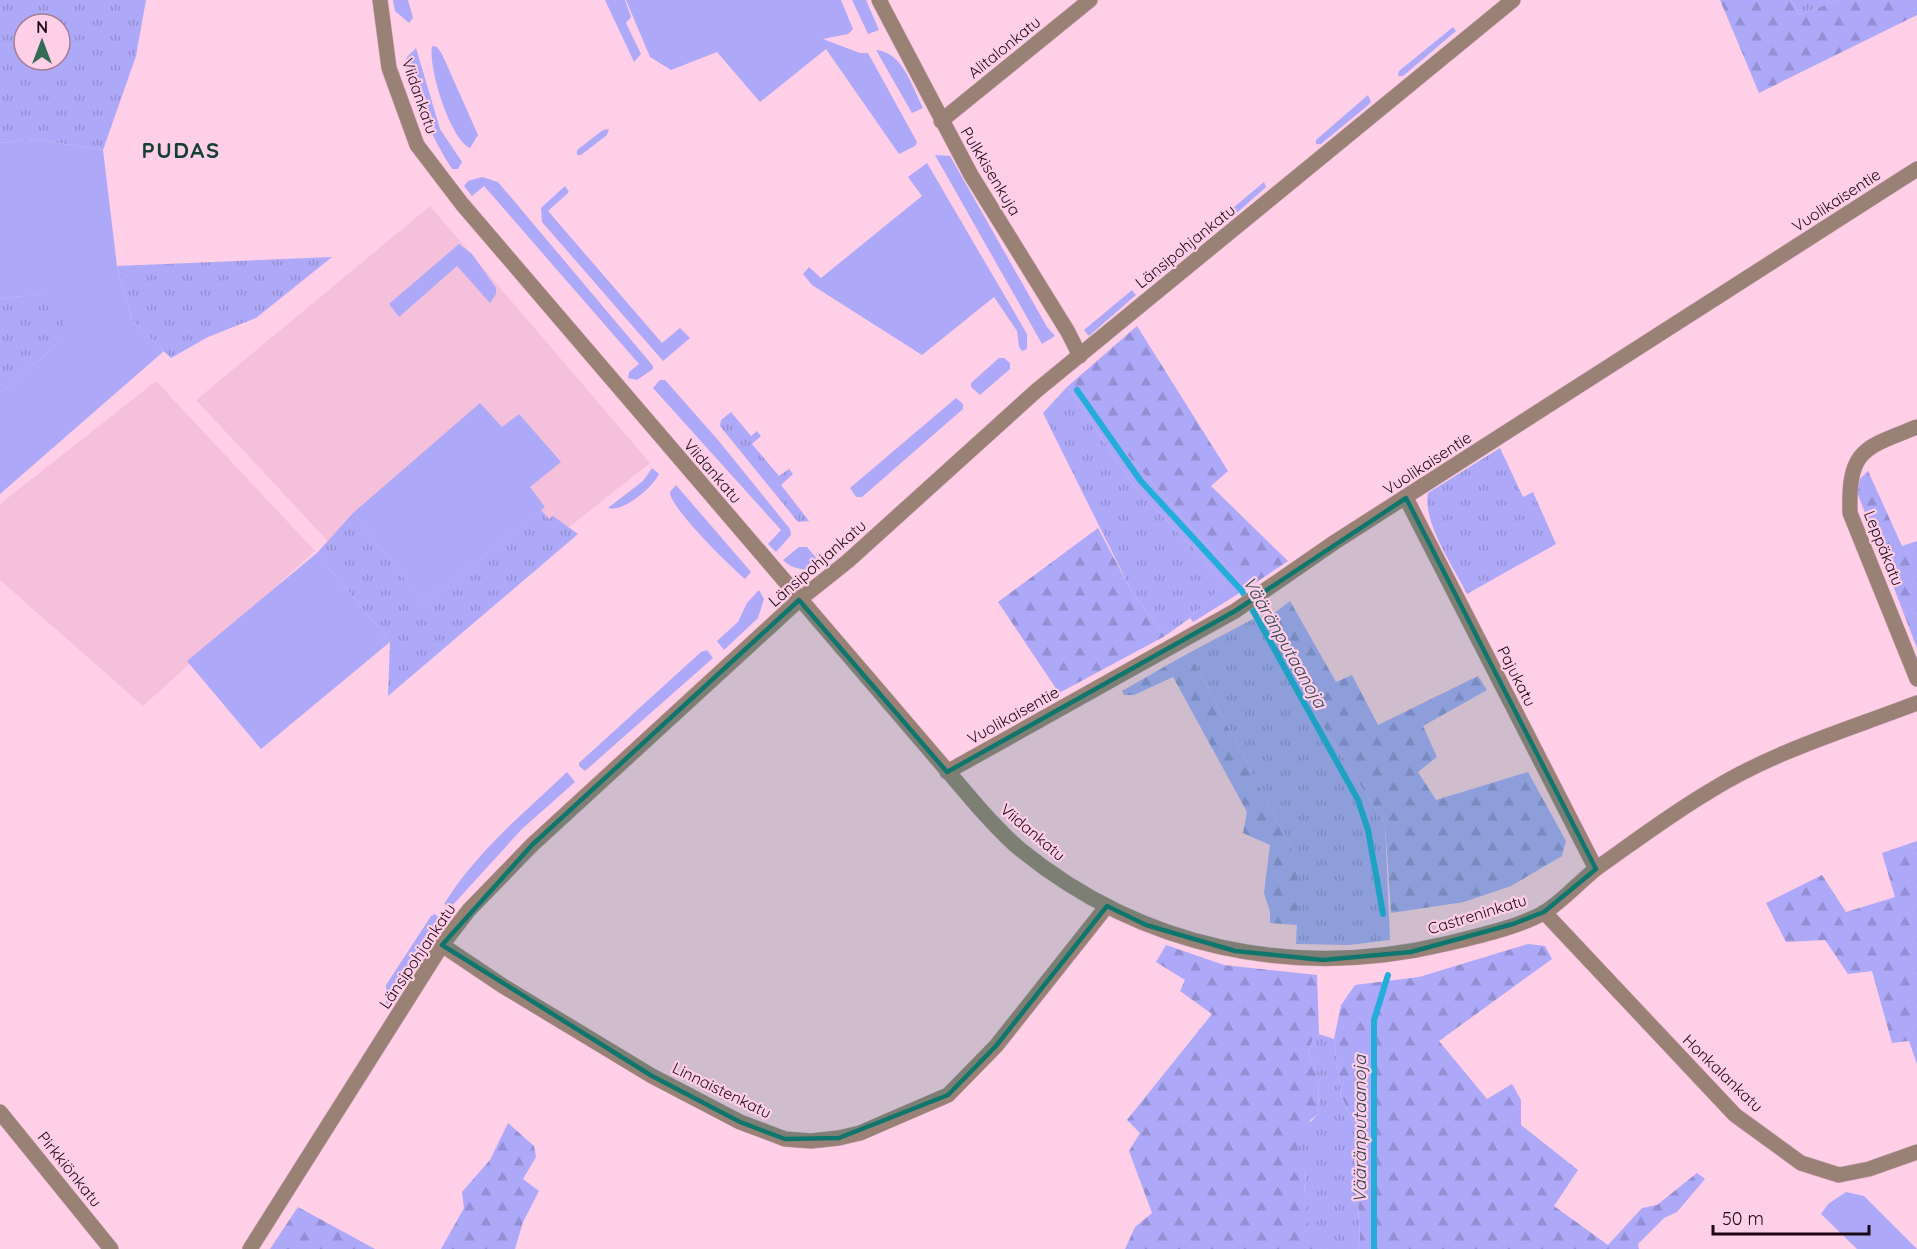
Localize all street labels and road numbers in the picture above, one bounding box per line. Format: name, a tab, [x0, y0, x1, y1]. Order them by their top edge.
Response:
street label: Alitalonkatu	[964, 12, 1044, 82]
street label: Viidankatu	[398, 55, 442, 137]
street label: Pulkkisenkuja	[957, 123, 1025, 219]
street label: Vuolikaisentie	[1788, 164, 1884, 236]
street label: Länsipohjankatu	[1131, 200, 1239, 292]
street label: Vuolikaisentie	[1379, 427, 1475, 499]
street label: Viidankatu	[680, 435, 746, 507]
street label: Leppäkatu	[1860, 507, 1908, 589]
street label: Länsipohjankatu	[764, 515, 870, 611]
street label: Pajukatu	[1493, 642, 1541, 710]
street label: Vuolikaisentie	[964, 682, 1062, 748]
street label: Viidankatu	[996, 799, 1070, 865]
street label: Castreninkatu	[1425, 889, 1529, 939]
street label: Länsipohjankatu	[374, 899, 460, 1013]
street label: Honkalankatu	[1679, 1030, 1767, 1116]
street label: Linnaistenkatu	[669, 1057, 775, 1123]
street label: Pirkkiönkatu	[34, 1127, 106, 1211]

